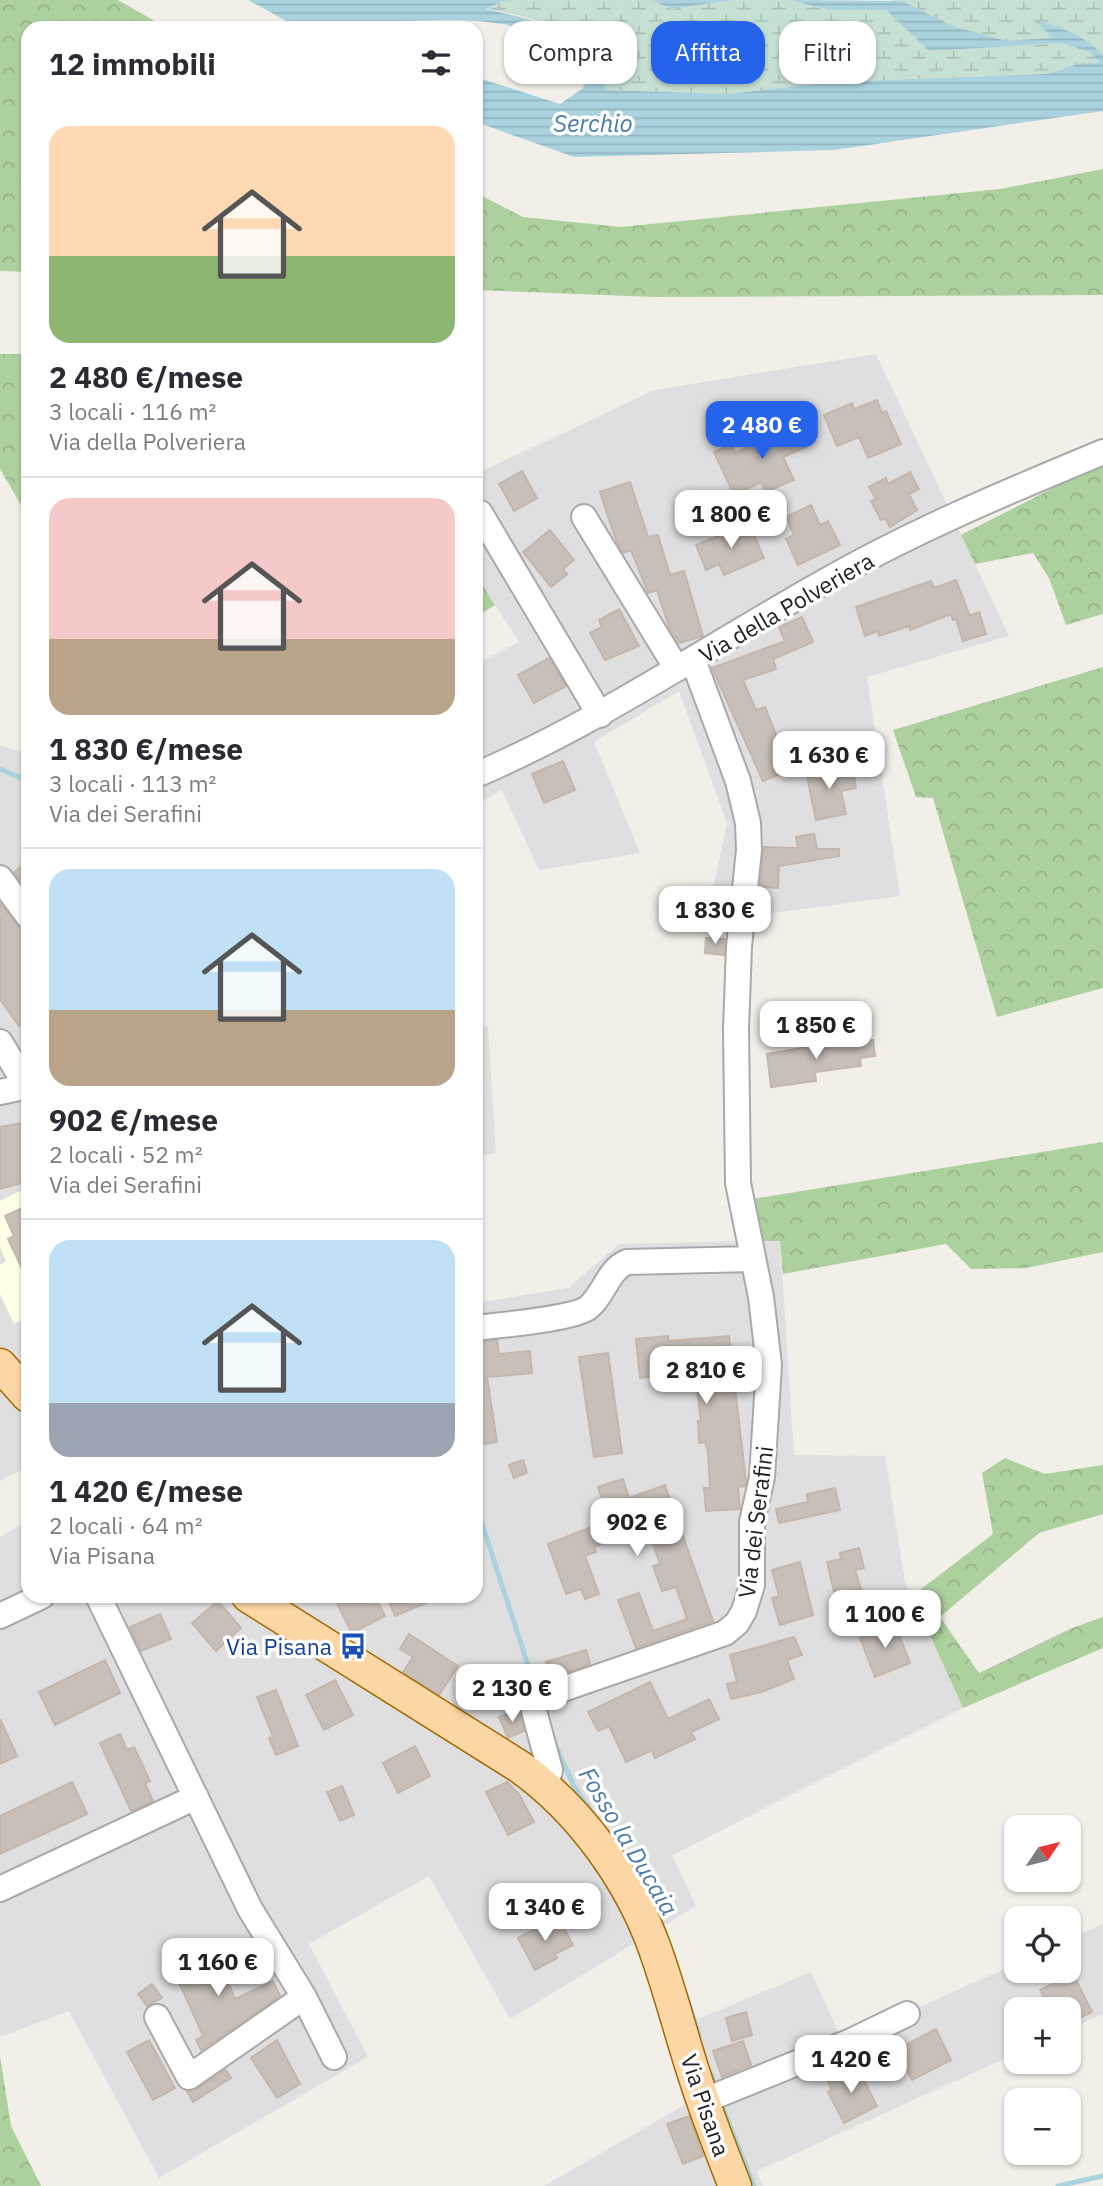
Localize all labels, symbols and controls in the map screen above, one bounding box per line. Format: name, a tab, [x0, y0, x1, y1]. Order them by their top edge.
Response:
chip: Compra	[504, 21, 637, 84]
chip: Affitta	[651, 21, 765, 84]
chip: Filtri	[779, 21, 876, 84]
text: 12 immobili	[49, 44, 216, 83]
icon: filters	[417, 44, 455, 82]
water label: Serchio	[553, 107, 633, 139]
icon: home	[189, 171, 315, 297]
text: 2 480 €/mese	[49, 357, 243, 396]
text: 3 locali · 116 m²	[49, 396, 216, 426]
pin: 2 480 €	[697, 402, 827, 461]
text: 2 480 €	[722, 409, 802, 439]
text: Via della Polveriera	[49, 426, 246, 456]
pin: 1 800 €	[666, 490, 796, 550]
text: 1 800 €	[691, 498, 771, 528]
icon: home	[189, 543, 315, 669]
street label: Via della Polveriera	[693, 545, 879, 669]
text: 1 830 €/mese	[49, 729, 243, 768]
pin: 1 630 €	[764, 732, 894, 791]
text: 1 630 €	[789, 739, 869, 769]
text: 3 locali · 113 m²	[49, 768, 216, 798]
text: Via dei Serafini	[49, 798, 202, 828]
pin: 1 830 €	[650, 886, 780, 946]
text: 1 830 €	[675, 894, 755, 924]
icon: home	[189, 914, 315, 1040]
pin: 1 850 €	[751, 1002, 881, 1061]
text: 1 850 €	[776, 1009, 856, 1039]
text: 902 €/mese	[49, 1100, 218, 1139]
text: 2 locali · 52 m²	[49, 1139, 203, 1169]
text: Via dei Serafini	[49, 1169, 202, 1199]
icon: home	[189, 1285, 315, 1411]
pin: 2 810 €	[641, 1346, 771, 1406]
text: 2 810 €	[666, 1354, 746, 1384]
street label: Via dei Serafini	[731, 1444, 779, 1600]
text: 1 420 €/mese	[49, 1471, 243, 1510]
pin: 902 €	[588, 1498, 686, 1558]
text: 902 €	[606, 1506, 668, 1536]
text: 2 locali · 64 m²	[49, 1510, 203, 1540]
text: Via Pisana	[49, 1540, 155, 1570]
pin: 1 100 €	[820, 1590, 950, 1650]
text: 1 100 €	[845, 1598, 925, 1628]
place label: Via Pisana	[226, 1631, 332, 1661]
bus stop icon: Via Pisana	[338, 1631, 368, 1661]
pin: 2 130 €	[447, 1664, 577, 1724]
text: 2 130 €	[472, 1672, 552, 1702]
water label: Fosso la Ducaia	[572, 1761, 686, 1921]
north arrow	[1004, 1815, 1082, 1892]
map controls	[1004, 1815, 1081, 2165]
pin: 1 340 €	[480, 1884, 610, 1943]
text: 1 340 €	[505, 1891, 585, 1921]
button: locate	[1004, 1906, 1081, 1983]
pin: 1 160 €	[153, 1938, 283, 1998]
text: 1 160 €	[178, 1946, 258, 1976]
button: +	[1004, 1997, 1081, 2074]
pin: 1 420 €	[786, 2036, 916, 2095]
text: 1 420 €	[811, 2043, 891, 2073]
street label: Via Pisana	[675, 2050, 737, 2160]
button: −	[1004, 2088, 1081, 2165]

